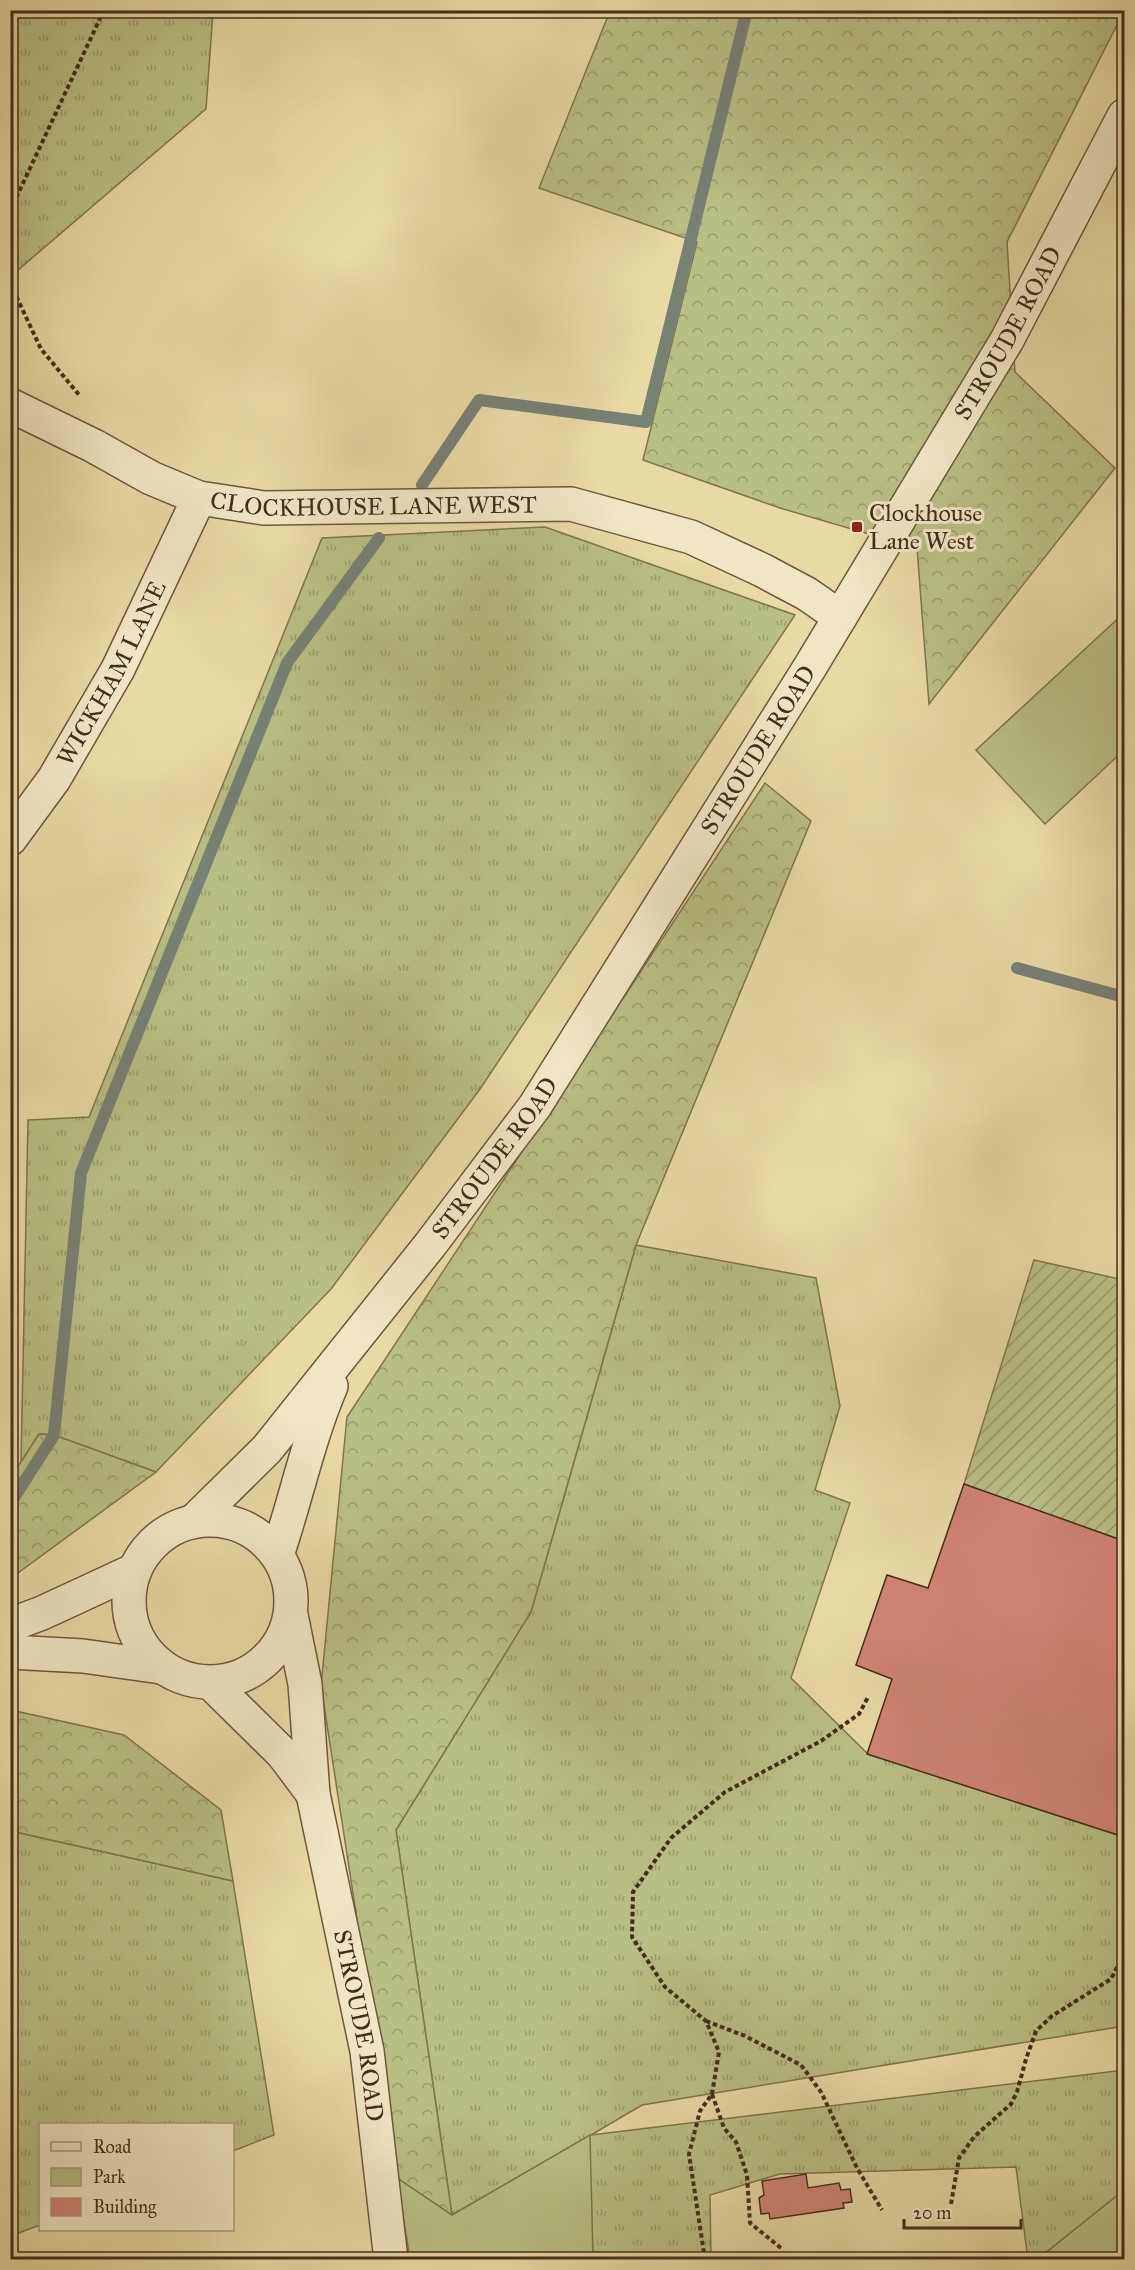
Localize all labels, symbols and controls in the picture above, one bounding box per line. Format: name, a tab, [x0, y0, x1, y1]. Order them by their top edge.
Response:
street label: STROUDE ROAD	[947, 241, 1068, 425]
street label: CLOCKHOUSE LANE WEST	[208, 485, 537, 523]
place label: Clockhouse Lane West	[869, 498, 982, 556]
marker: Clockhouse Lane West	[850, 520, 864, 534]
street label: WICKHAM LANE	[50, 576, 173, 771]
street label: STROUDE ROAD	[694, 660, 822, 840]
street label: STROUDE ROAD	[425, 1072, 564, 1245]
street label: STROUDE ROAD	[327, 1927, 390, 2123]
legend	[39, 2123, 234, 2231]
text: Road	[93, 2136, 131, 2158]
text: Park	[93, 2166, 126, 2188]
scale bar	[904, 2192, 1021, 2230]
text: Building	[93, 2196, 157, 2219]
text: 20 m	[913, 2202, 951, 2224]

